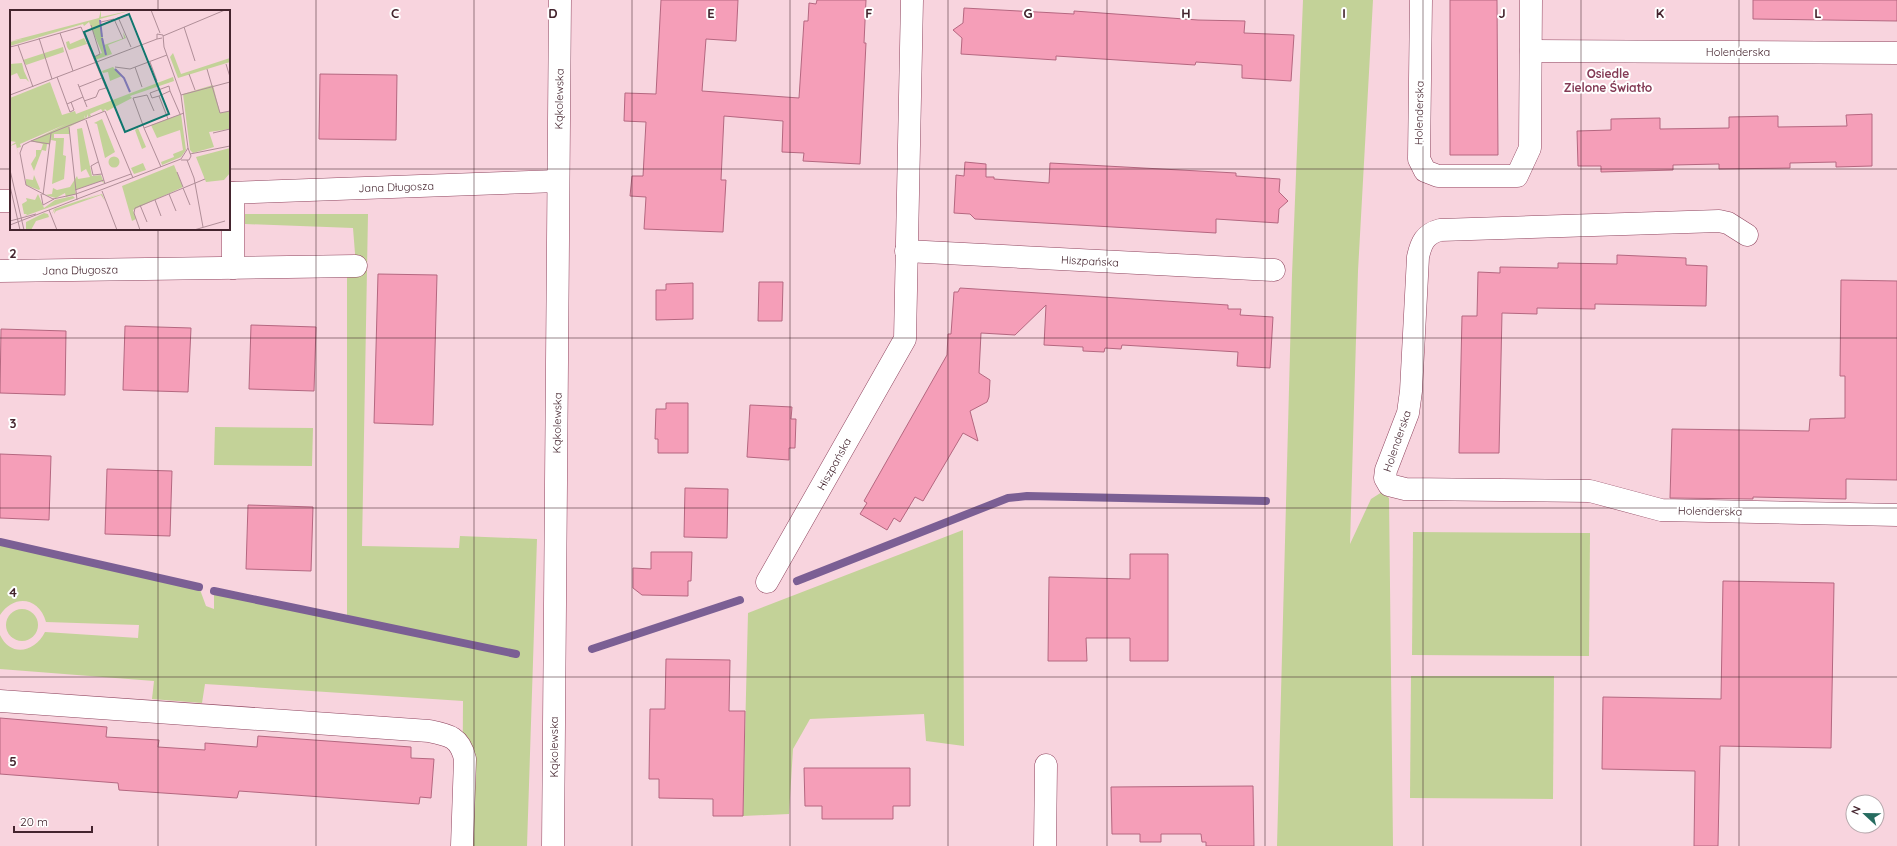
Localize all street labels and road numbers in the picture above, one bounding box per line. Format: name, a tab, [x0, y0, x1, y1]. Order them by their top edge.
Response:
street label: Holenderska	[1706, 45, 1770, 59]
street label: Kąkolewska	[551, 68, 567, 130]
street label: Holenderska	[1411, 81, 1427, 145]
street label: Jana Długosza	[358, 179, 434, 195]
street label: Hiszpańska	[1061, 252, 1119, 270]
street label: Jana Długosza	[42, 262, 118, 278]
street label: Kąkolewska	[549, 392, 565, 454]
street label: Holenderska	[1380, 408, 1414, 474]
street label: Hiszpańska	[814, 435, 854, 493]
street label: Holenderska	[1678, 503, 1742, 519]
street label: Kąkolewska	[547, 717, 561, 777]

